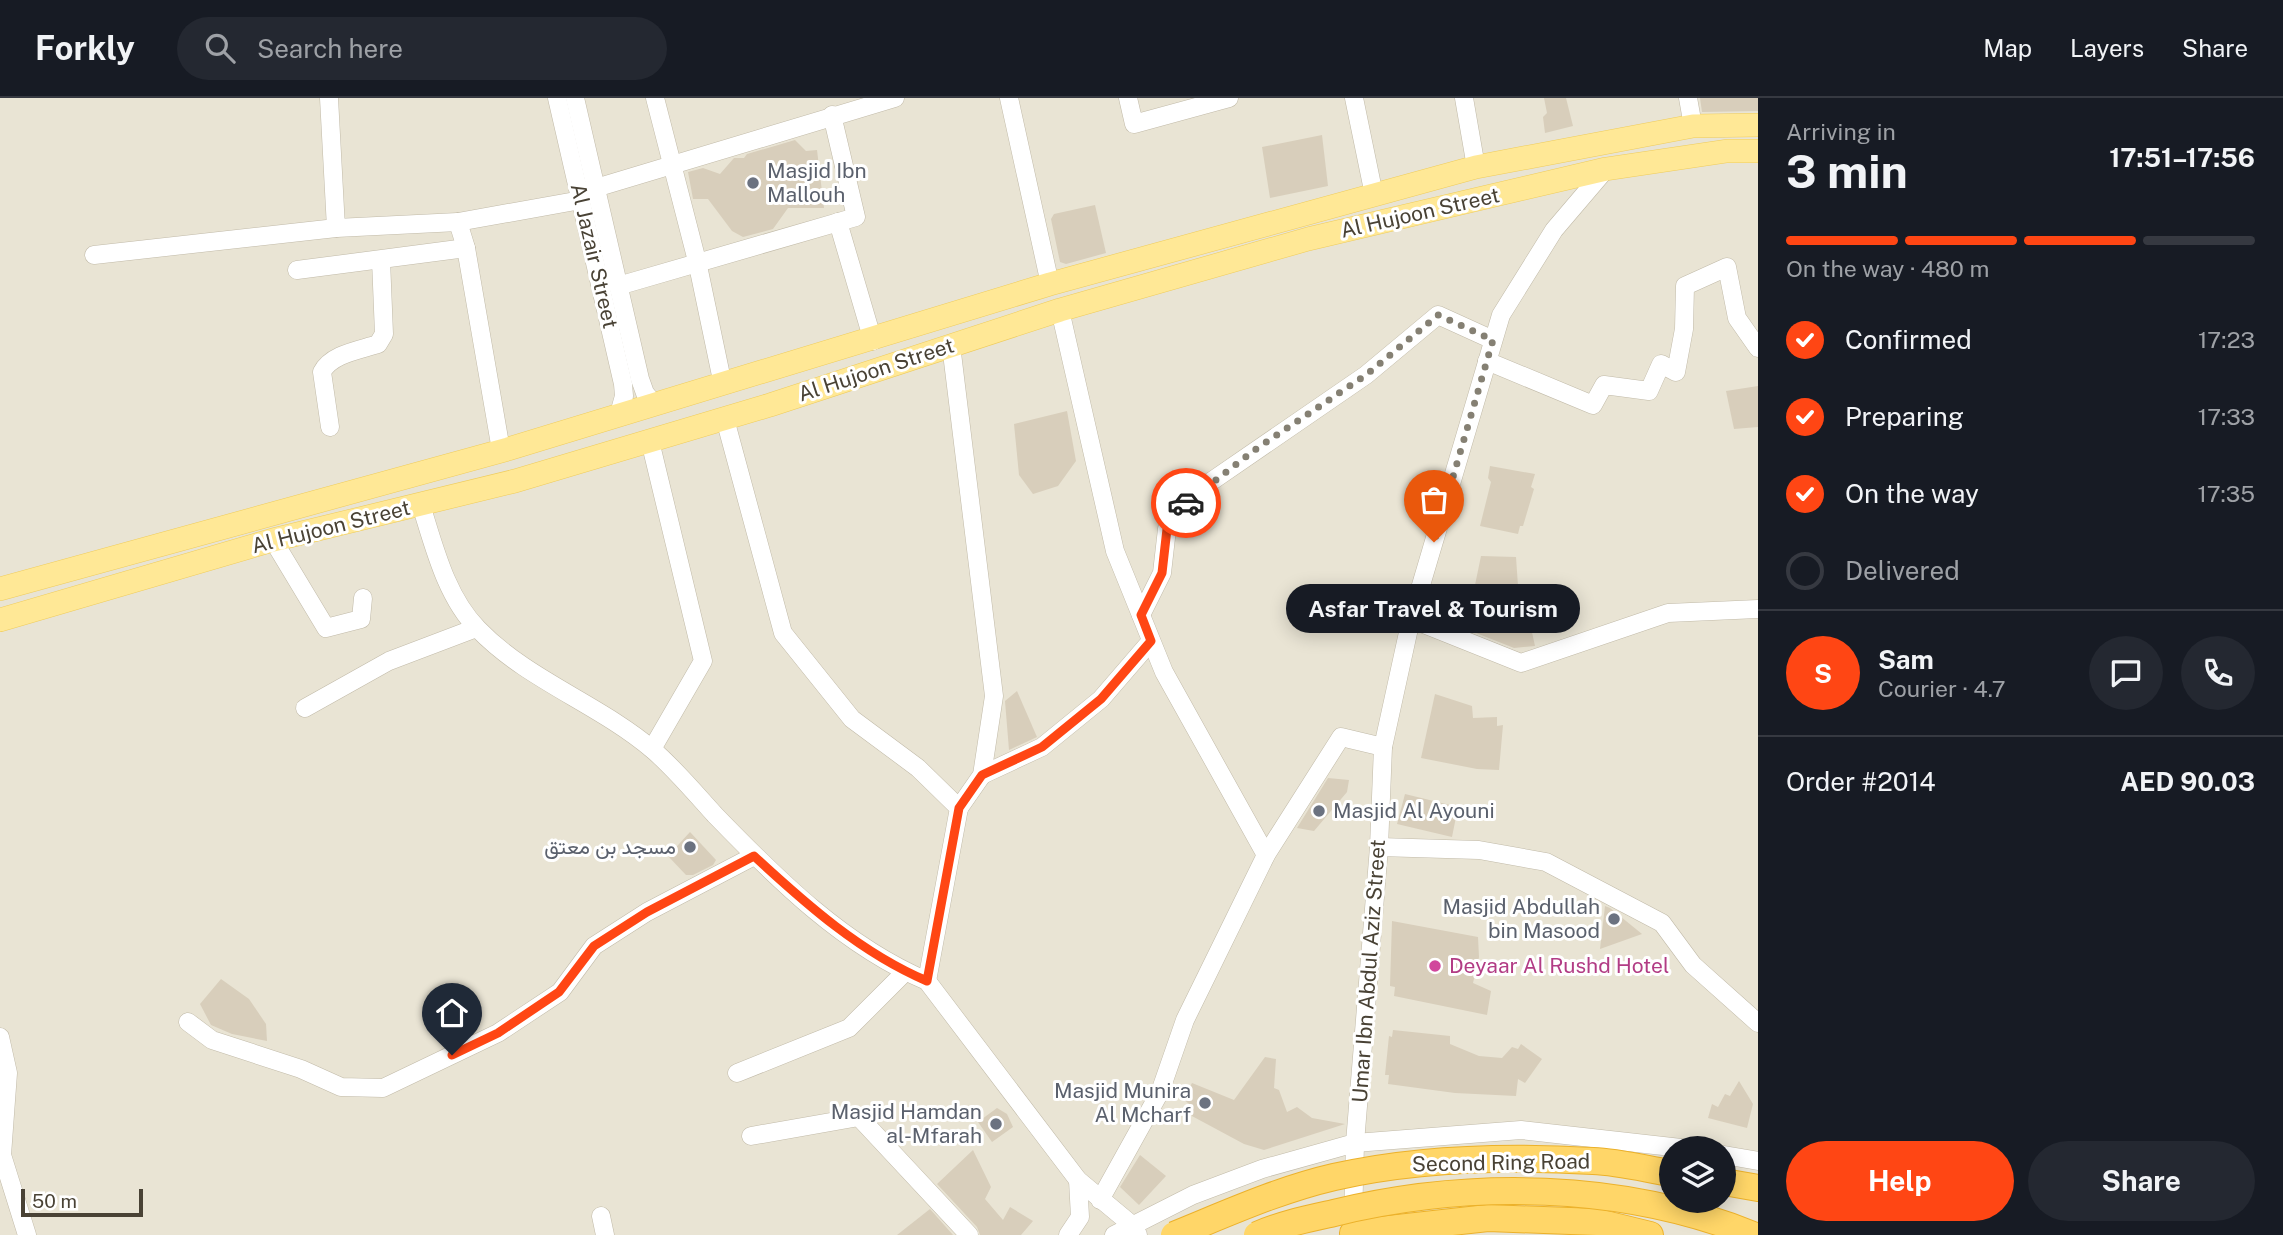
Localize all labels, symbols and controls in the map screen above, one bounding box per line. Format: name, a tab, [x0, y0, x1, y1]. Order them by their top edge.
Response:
search box	[177, 17, 667, 80]
text: Forkly	[35, 29, 135, 67]
icon: search	[201, 29, 239, 67]
text: Search here	[257, 33, 403, 64]
text: Map	[1983, 34, 2032, 62]
text: Layers	[2070, 34, 2144, 62]
text: Share	[2182, 34, 2248, 62]
text: Arriving in	[1786, 118, 1896, 145]
text: 17:51–17:56	[2109, 142, 2255, 173]
text: 3 min	[1786, 144, 1908, 198]
place label: Masjid Ibn Mallouh	[767, 158, 867, 207]
marker: Masjid Ibn Mallouh	[745, 175, 761, 191]
street label: Al Jazair Street	[566, 181, 623, 331]
street label: Al Hujoon Street	[1338, 182, 1502, 243]
text: On the way · 480 m	[1786, 255, 1989, 282]
icon: check	[1786, 321, 1824, 359]
text: Confirmed	[1845, 324, 1972, 355]
text: 17:23	[2198, 326, 2255, 353]
street label: Al Hujoon Street	[795, 333, 957, 407]
icon: check	[1786, 398, 1824, 436]
text: Preparing	[1845, 401, 1964, 432]
text: 17:33	[2198, 403, 2255, 430]
courier	[1151, 468, 1221, 538]
pin	[1404, 470, 1464, 542]
icon: check	[1786, 475, 1824, 513]
text: On the way	[1845, 478, 1979, 509]
text: 17:35	[2197, 480, 2255, 507]
icon: bag	[1415, 481, 1453, 519]
icon: car	[1167, 484, 1205, 522]
street label: Al Hujoon Street	[249, 495, 413, 558]
text: Delivered	[1845, 555, 1960, 586]
callout: Asfar Travel & Tourism	[1287, 584, 1581, 633]
text: Asfar Travel & Tourism	[1308, 595, 1558, 622]
button: chat	[2089, 636, 2163, 710]
button: phone	[2181, 636, 2255, 710]
text: Sam	[1878, 644, 1934, 675]
text: S	[1814, 658, 1832, 689]
text: Courier · 4.7	[1878, 675, 2006, 702]
text: Order #2014	[1786, 766, 1936, 797]
text: AED 90.03	[2120, 766, 2255, 797]
place label: Masjid Al Ayouni	[1333, 798, 1495, 823]
marker: Masjid Al Ayouni	[1311, 803, 1327, 819]
place label: مسجد بن معتق	[544, 834, 676, 859]
street label: Umar Ibn Abdul Aziz Street	[1347, 838, 1390, 1104]
marker: مسجد بن معتق	[682, 839, 698, 855]
place label: Masjid Abdullah bin Masood	[1443, 894, 1600, 943]
marker: Masjid Abdullah bin Masood	[1606, 911, 1622, 927]
place label: Deyaar Al Rushd Hotel	[1449, 953, 1669, 978]
marker: Deyaar Al Rushd Hotel	[1427, 958, 1443, 974]
pin	[422, 983, 482, 1055]
icon: home	[433, 994, 471, 1032]
place label: Masjid Munira Al Mcharf	[1054, 1078, 1191, 1127]
marker: Masjid Munira Al Mcharf	[1197, 1095, 1213, 1111]
place label: Masjid Hamdan al-Mfarah	[831, 1099, 982, 1148]
marker: Masjid Hamdan al-Mfarah	[988, 1116, 1004, 1132]
map controls	[1659, 1136, 1736, 1213]
button: layers	[1659, 1136, 1736, 1213]
button: Help	[1786, 1141, 2014, 1221]
button: Share	[2028, 1141, 2255, 1221]
street label: Second Ring Road	[1412, 1148, 1590, 1177]
scale bar	[21, 1186, 144, 1218]
text: 50 m	[32, 1190, 77, 1212]

